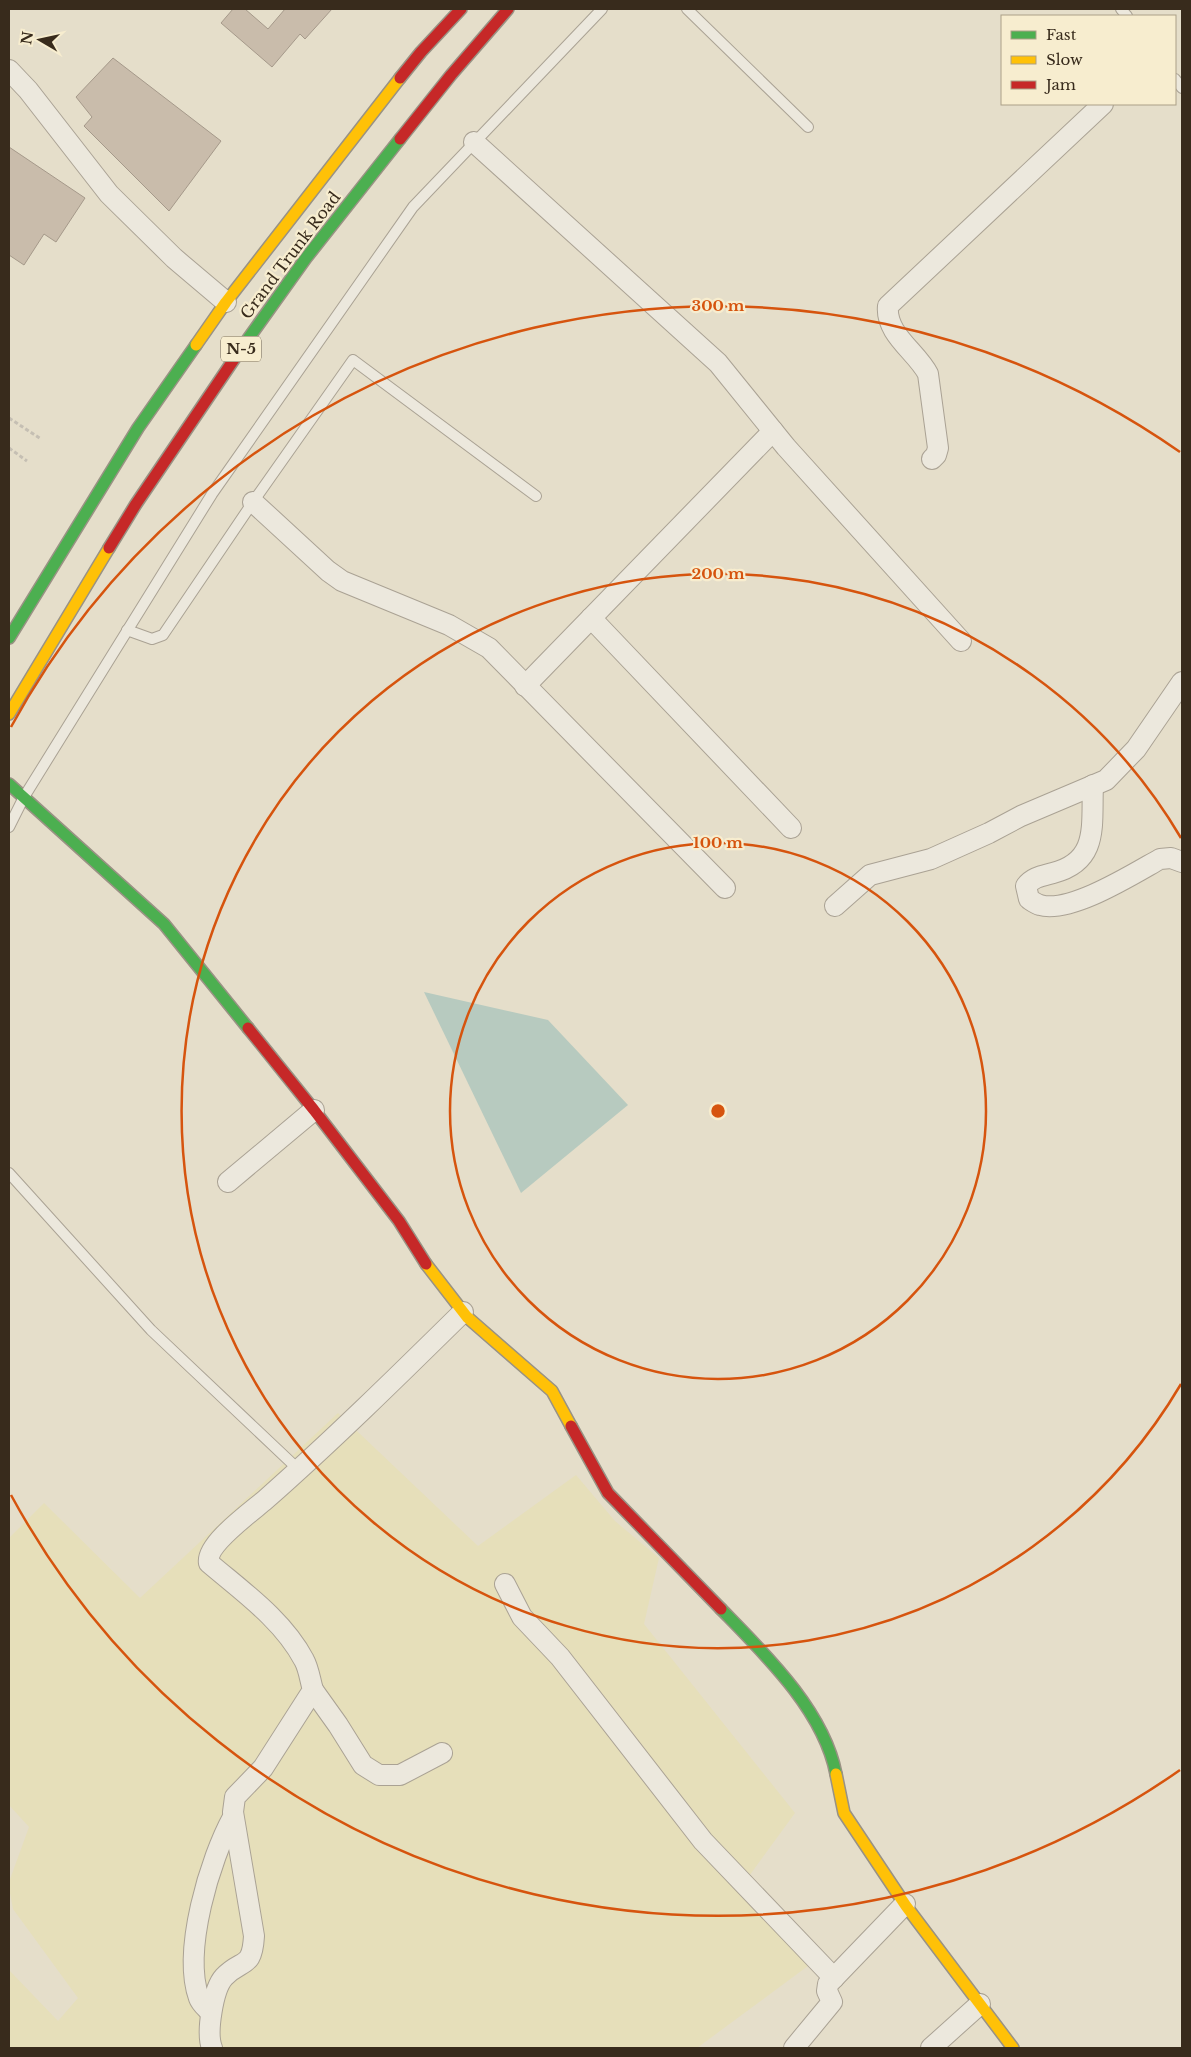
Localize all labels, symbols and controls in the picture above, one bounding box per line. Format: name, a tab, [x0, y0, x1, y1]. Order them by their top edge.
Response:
north arrow	[15, 15, 65, 65]
legend	[1001, 15, 1176, 105]
text: Fast	[1046, 25, 1077, 44]
text: N	[17, 30, 37, 46]
text: Slow	[1046, 50, 1083, 69]
text: Jam	[1044, 75, 1076, 94]
street label: Grand Trunk Road	[236, 187, 345, 323]
text: 300 m	[692, 296, 745, 315]
road number: N-5	[221, 336, 261, 362]
text: 200 m	[692, 564, 745, 583]
text: 100 m	[693, 833, 743, 852]
centre of rings	[709, 1102, 727, 1120]

